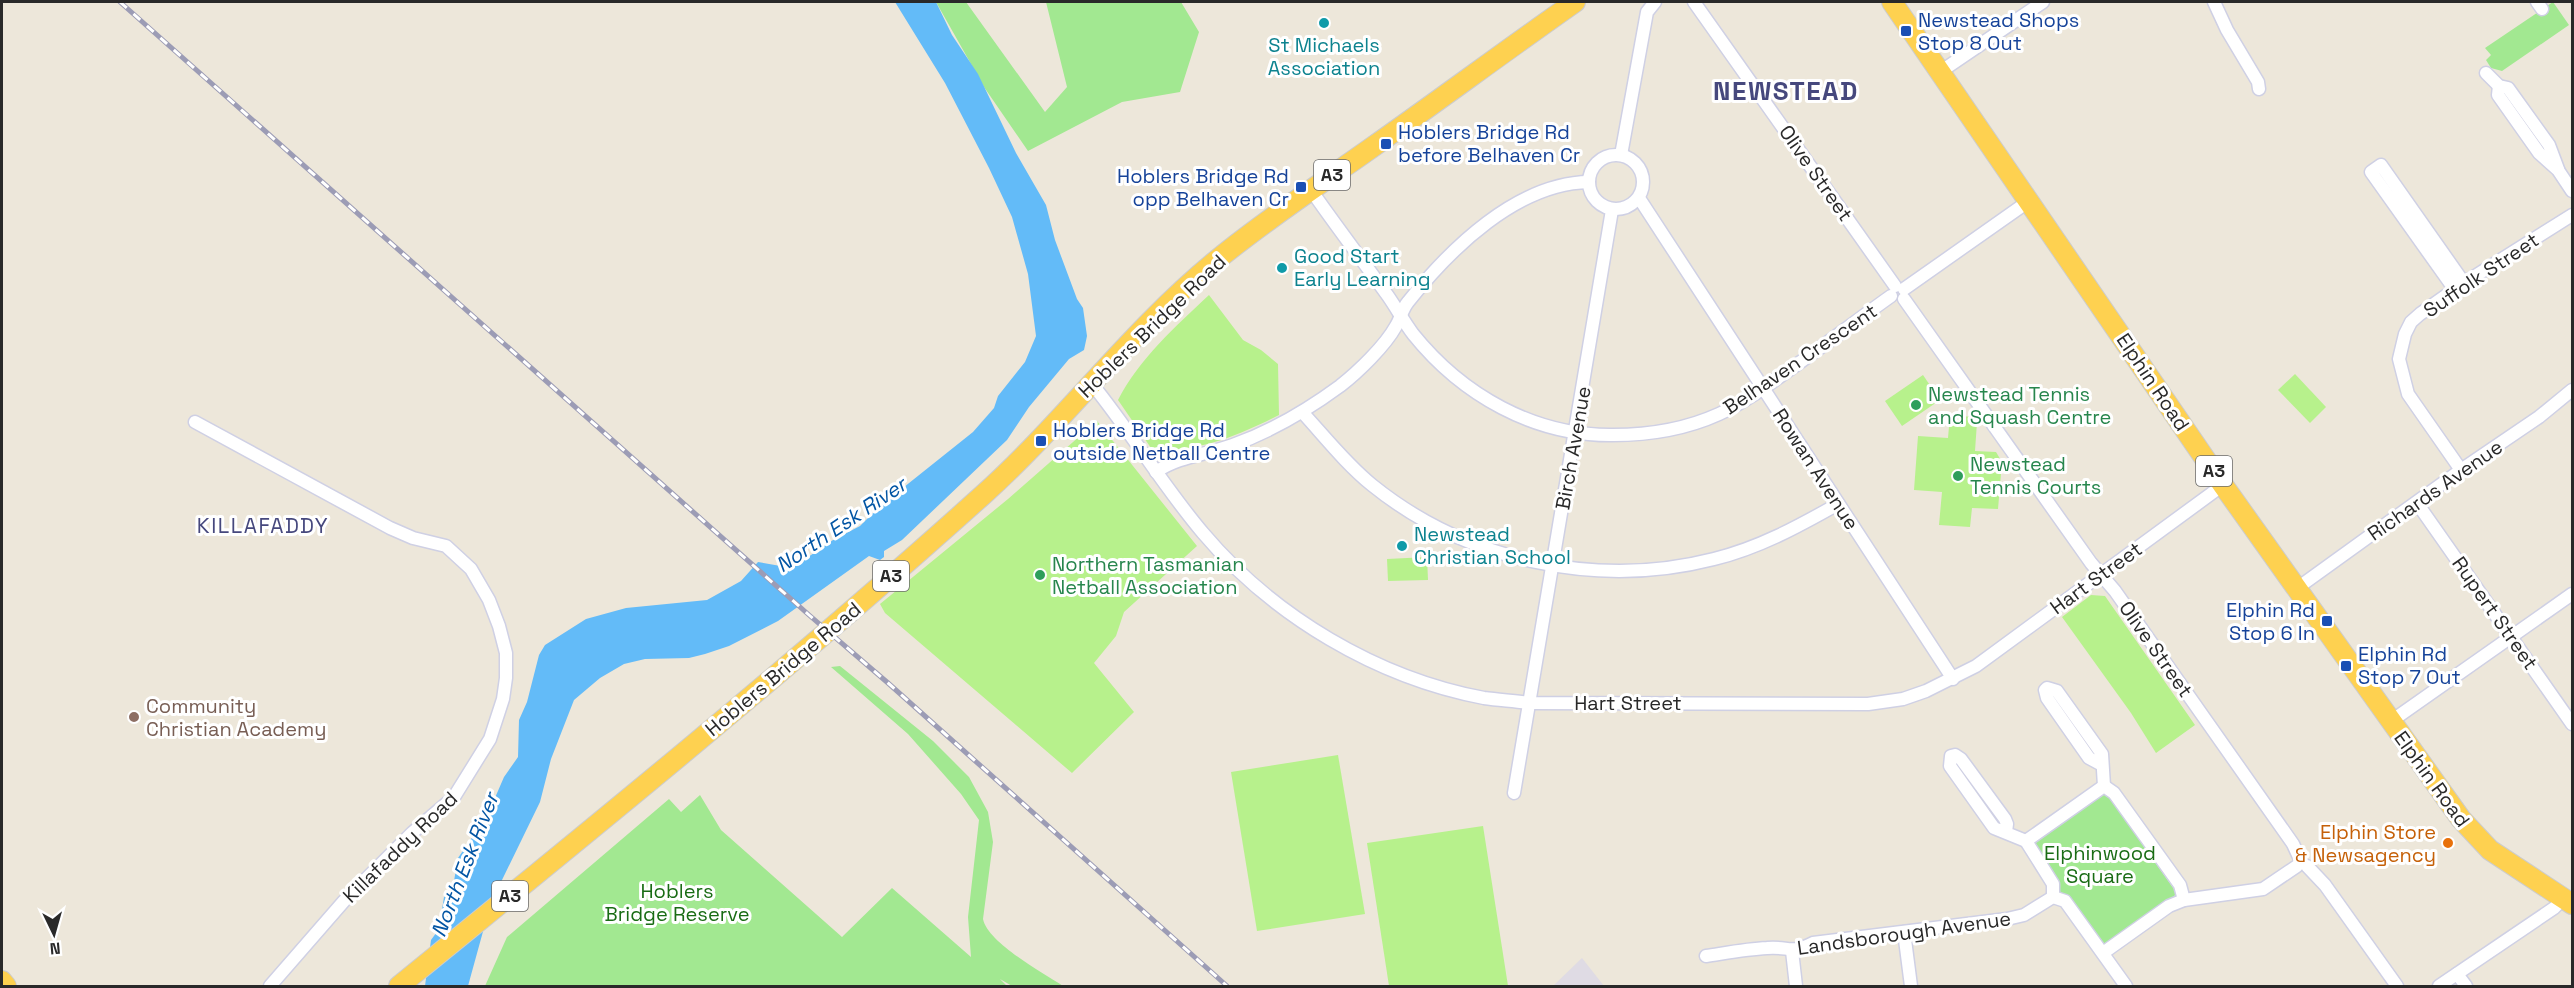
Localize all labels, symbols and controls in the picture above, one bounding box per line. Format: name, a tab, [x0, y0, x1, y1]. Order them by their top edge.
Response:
place label: Newstead Shops Stop 8 Out	[1918, 7, 2079, 56]
marker: St Michaels Association	[1317, 16, 1331, 30]
marker: Newstead Shops Stop 8 Out	[1899, 24, 1913, 38]
place label: St Michaels Association	[1268, 32, 1380, 81]
district label: NEWSTEAD	[1713, 74, 1859, 108]
place label: Hoblers Bridge Rd before Belhaven Cr	[1398, 119, 1580, 168]
street label: Olive Street	[1773, 120, 1859, 226]
marker: Hoblers Bridge Rd before Belhaven Cr	[1379, 137, 1393, 151]
road number: A3	[1314, 160, 1350, 190]
place label: Hoblers Bridge Rd opp Belhaven Cr	[1117, 163, 1289, 212]
marker: Hoblers Bridge Rd opp Belhaven Cr	[1294, 180, 1308, 194]
street label: Suffolk Street	[2418, 227, 2544, 323]
place label: Good Start Early Learning	[1294, 243, 1431, 292]
street label: Hoblers Bridge Road	[1073, 249, 1231, 403]
marker: Good Start Early Learning	[1275, 261, 1289, 275]
street label: Belhaven Crescent	[1718, 298, 1882, 420]
street label: Elphin Road	[2111, 328, 2195, 436]
place label: Newstead Tennis and Squash Centre	[1928, 381, 2111, 430]
street label: Birch Avenue	[1549, 384, 1597, 512]
marker: Newstead Tennis and Squash Centre	[1909, 398, 1923, 412]
street label: Rowan Avenue	[1767, 403, 1865, 535]
place label: Hoblers Bridge Rd outside Netball Centre	[1053, 417, 1270, 466]
marker: Hoblers Bridge Rd outside Netball Centre	[1034, 434, 1048, 448]
street label: Richards Avenue	[2362, 434, 2508, 546]
place label: Newstead Tennis Courts	[1970, 451, 2101, 500]
road number: A3	[2196, 456, 2232, 486]
marker: Newstead Tennis Courts	[1951, 469, 1965, 483]
water label: North Esk River	[770, 470, 913, 578]
district label: KILLAFADDY	[197, 512, 329, 539]
place label: Newstead Christian School	[1414, 521, 1571, 570]
street label: Hart Street	[2045, 536, 2147, 620]
marker: Newstead Christian School	[1395, 539, 1409, 553]
place label: Northern Tasmanian Netball Association	[1052, 551, 1245, 600]
street label: Rupert Street	[2446, 551, 2544, 675]
road number: A3	[873, 561, 909, 591]
marker: Northern Tasmanian Netball Association	[1033, 568, 1047, 582]
street label: Hoblers Bridge Road	[700, 596, 866, 742]
street label: Olive Street	[2113, 596, 2199, 702]
place label: Elphin Rd Stop 6 In	[2226, 597, 2315, 646]
marker: Elphin Rd Stop 6 In	[2320, 614, 2334, 628]
place label: Elphin Rd Stop 7 Out	[2358, 641, 2461, 690]
marker: Elphin Rd Stop 7 Out	[2339, 659, 2353, 673]
street label: Hart Street	[1574, 690, 1682, 716]
place label: Community Christian Academy	[146, 693, 326, 742]
marker: Community Christian Academy	[127, 710, 141, 724]
street label: Elphin Road	[2388, 726, 2476, 832]
street label: Killafaddy Road	[337, 786, 463, 908]
water label: North Esk River	[425, 787, 505, 941]
place label: Elphin Store & Newsagency	[2295, 819, 2436, 868]
marker: Elphin Store & Newsagency	[2441, 836, 2455, 850]
park label: Elphinwood Square	[2044, 840, 2156, 889]
park label: Hoblers Bridge Reserve	[605, 878, 749, 927]
road number: A3	[492, 881, 528, 911]
north arrow	[24, 904, 84, 964]
street label: Landsborough Avenue	[1795, 905, 2013, 961]
text: N	[49, 938, 62, 959]

